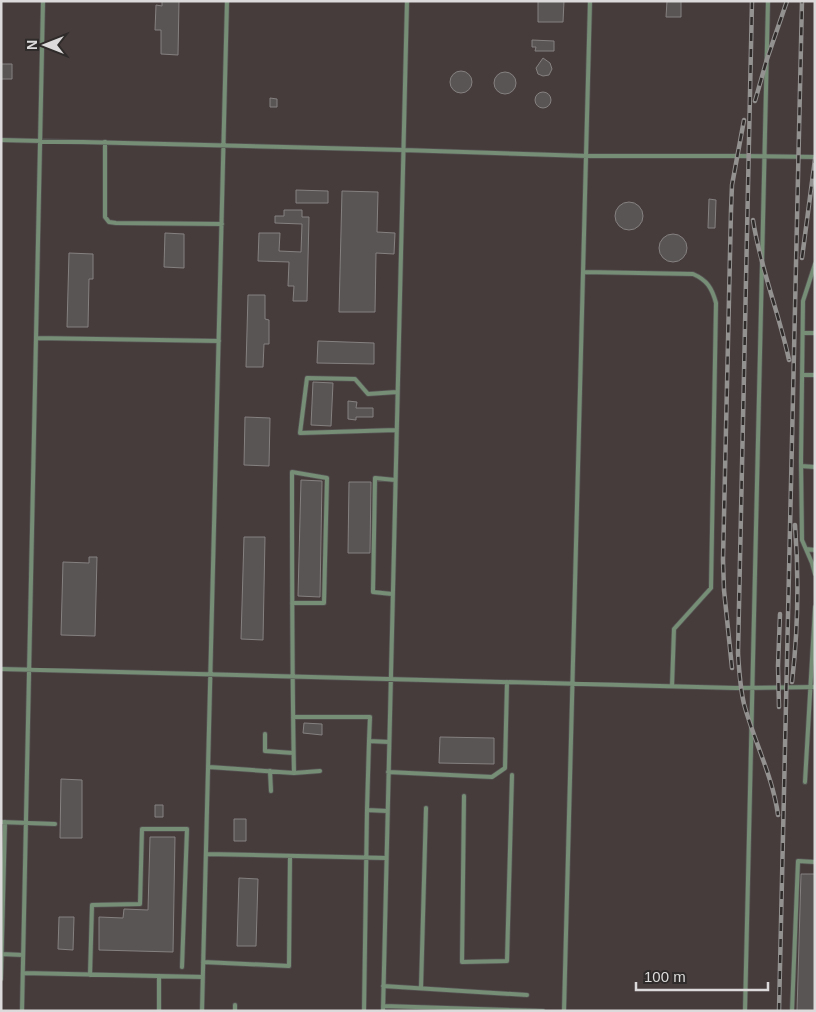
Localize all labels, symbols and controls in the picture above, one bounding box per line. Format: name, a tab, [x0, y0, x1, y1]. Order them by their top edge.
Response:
north arrow	[20, 20, 70, 70]
text: N	[24, 40, 40, 50]
scale bar	[636, 960, 768, 992]
text: 100 m	[644, 968, 686, 985]

